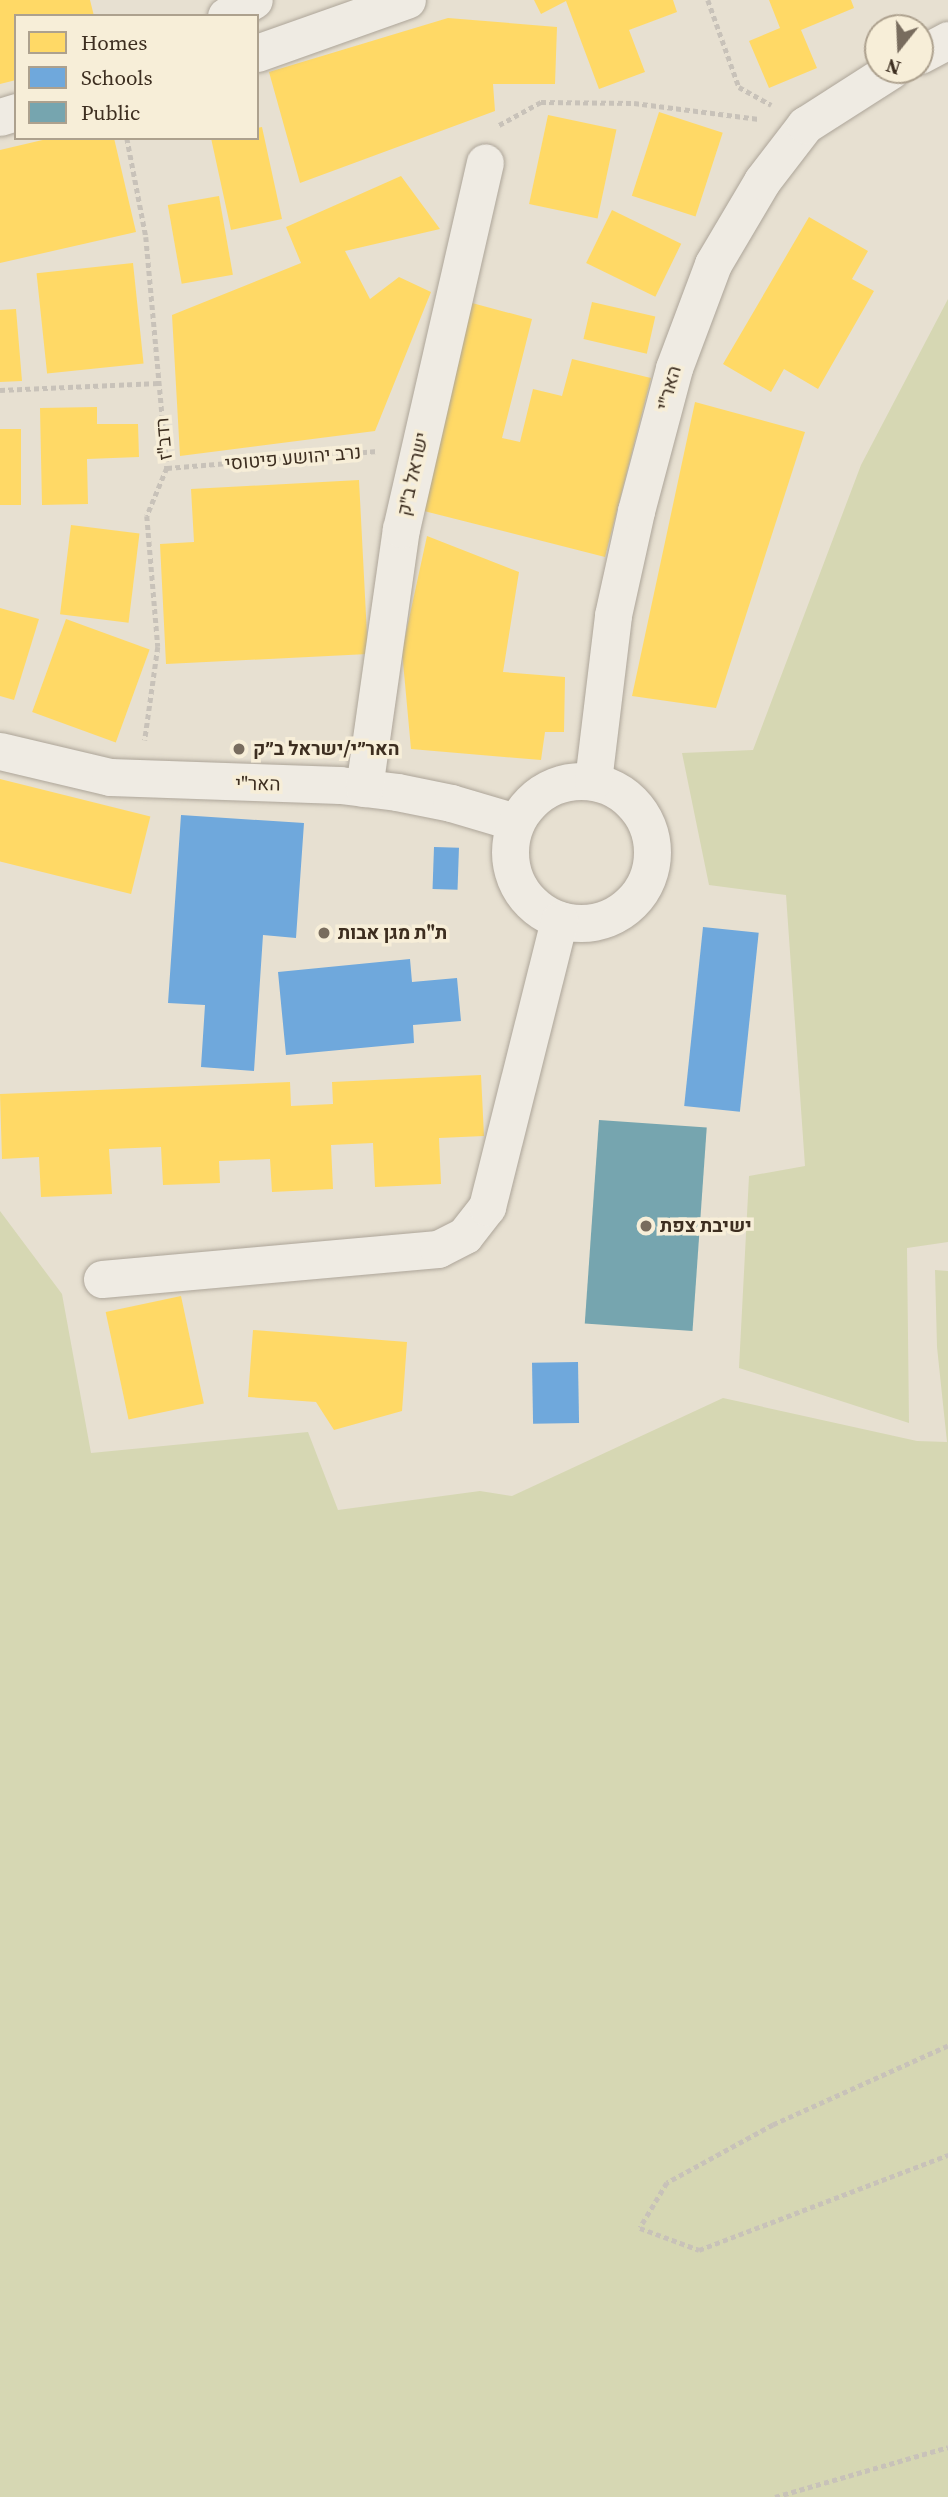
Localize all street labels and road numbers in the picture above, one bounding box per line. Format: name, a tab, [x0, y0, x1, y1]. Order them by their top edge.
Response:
street label: האר"י	[652, 363, 686, 413]
street label: רדב"ז	[151, 417, 177, 461]
street label: ישראל ב"ק	[392, 430, 434, 518]
street label: נרב יהושע פיטוסי	[224, 441, 362, 475]
street label: האר"י	[235, 772, 281, 796]

